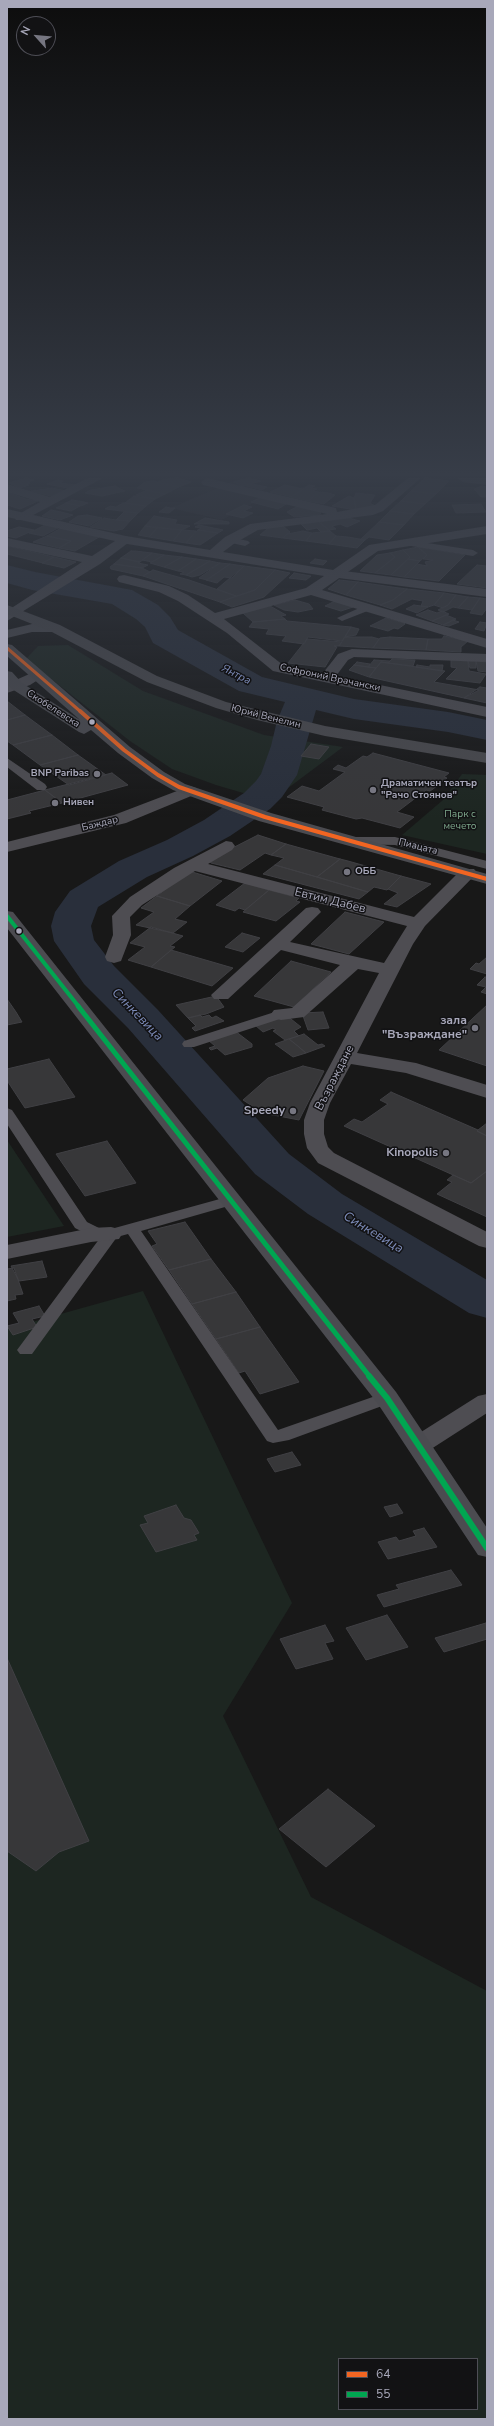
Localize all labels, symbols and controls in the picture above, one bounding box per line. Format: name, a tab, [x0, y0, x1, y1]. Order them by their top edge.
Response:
north arrow	[16, 16, 56, 56]
text: N	[17, 24, 34, 38]
street label: Софроний Врачански	[279, 661, 381, 695]
water label: Янтра	[219, 662, 253, 688]
street label: Скобелевска	[24, 687, 82, 731]
street label: Юрий Венелин	[230, 703, 302, 731]
unlabelled marker	[87, 717, 97, 727]
place label: BNP Paribas	[31, 768, 89, 780]
marker: BNP Paribas	[92, 769, 102, 779]
place label: Драматичен театър "Рачо Стоянов"	[381, 778, 477, 802]
marker: Драматичен театър "Рачо Стоянов"	[368, 785, 378, 795]
place label: Нивен	[63, 797, 94, 809]
marker: Нивен	[50, 798, 60, 808]
park label: Парк с мечето	[443, 809, 477, 832]
street label: Баждар	[81, 814, 119, 834]
street label: Пиацата	[397, 836, 439, 858]
place label: ОББ	[355, 866, 376, 878]
marker: ОББ	[342, 867, 352, 877]
street label: Евтим Дабев	[293, 885, 367, 917]
unlabelled marker	[14, 926, 24, 936]
water label: Синкевица	[108, 985, 166, 1045]
place label: зала "Възраждане"	[382, 1014, 467, 1042]
marker: зала "Възраждане"	[470, 1023, 480, 1033]
street label: Възраждане	[312, 1043, 358, 1113]
place label: Speedy	[244, 1104, 285, 1118]
marker: Speedy	[288, 1106, 298, 1116]
place label: Kinopolis	[386, 1146, 438, 1160]
marker: Kinopolis	[441, 1148, 451, 1158]
water label: Синкевица	[340, 1209, 406, 1257]
legend	[338, 2358, 478, 2410]
text: 64	[376, 2366, 390, 2382]
text: 55	[376, 2386, 390, 2402]

